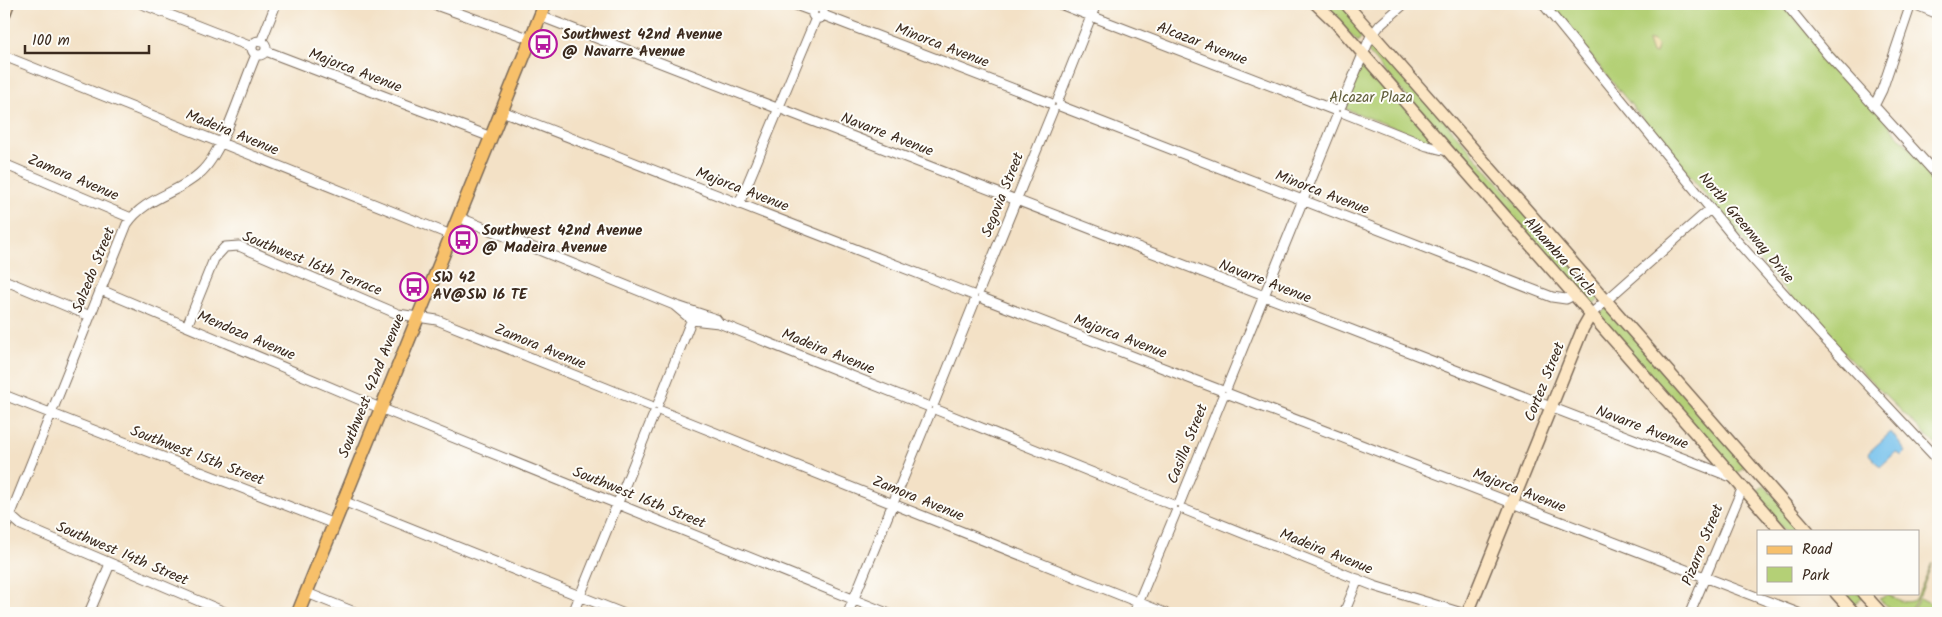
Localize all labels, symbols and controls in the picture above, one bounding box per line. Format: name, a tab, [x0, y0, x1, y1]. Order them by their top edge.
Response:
street label: Alcazar Avenue	[1153, 16, 1251, 72]
street label: Minorca Avenue	[891, 17, 993, 75]
scale bar	[25, 22, 149, 54]
place label: Southwest 42nd Avenue @ Navarre Avenue	[562, 23, 723, 64]
text: 100 m	[32, 29, 70, 53]
bus stop icon: Southwest 42nd Avenue @ Navarre Avenue	[528, 29, 558, 59]
street label: Majorca Avenue	[305, 42, 405, 100]
park label: Alcazar Plaza	[1329, 86, 1413, 110]
street label: Madeira Avenue	[182, 103, 283, 163]
street label: Navarre Avenue	[837, 106, 937, 164]
street label: Zamora Avenue	[24, 148, 123, 208]
street label: Segovia Street	[975, 149, 1031, 241]
street label: Majorca Avenue	[692, 161, 792, 219]
street label: Minorca Avenue	[1271, 164, 1373, 222]
street label: North Greenway Drive	[1692, 167, 1800, 289]
street label: Alhambra Circle	[1518, 212, 1603, 302]
place label: Southwest 42nd Avenue @ Madeira Avenue	[482, 219, 643, 260]
street label: Salzedo Street	[66, 223, 122, 316]
street label: Southwest 16th Terrace	[238, 225, 386, 303]
bus stop icon: Southwest 42nd Avenue @ Madeira Avenue	[448, 225, 478, 255]
street label: Navarre Avenue	[1215, 253, 1315, 311]
place label: SW 42 AV@SW 16 TE	[433, 266, 528, 307]
bus stop icon: SW 42 AV@SW 16 TE	[399, 272, 429, 302]
street label: Mendoza Avenue	[193, 305, 299, 368]
street label: Majorca Avenue	[1070, 308, 1170, 366]
street label: Southwest 42nd Avenue	[332, 310, 412, 462]
street label: Zamora Avenue	[490, 318, 590, 376]
street label: Madeira Avenue	[778, 322, 879, 382]
street label: Cortez Street	[1518, 338, 1572, 425]
street label: Navarre Avenue	[1592, 399, 1692, 457]
street label: Casilla Street	[1161, 400, 1215, 488]
street label: Southwest 15th Street	[127, 419, 268, 493]
street label: Southwest 16th Street	[569, 460, 709, 536]
street label: Majorca Avenue	[1469, 462, 1569, 520]
street label: Zamora Avenue	[868, 470, 968, 528]
street label: Pizarro Street	[1676, 500, 1730, 589]
street label: Southwest 14th Street	[52, 515, 192, 593]
street label: Madeira Avenue	[1276, 522, 1377, 582]
legend	[1757, 530, 1920, 594]
text: Road	[1802, 538, 1833, 562]
text: Park	[1802, 564, 1830, 588]

